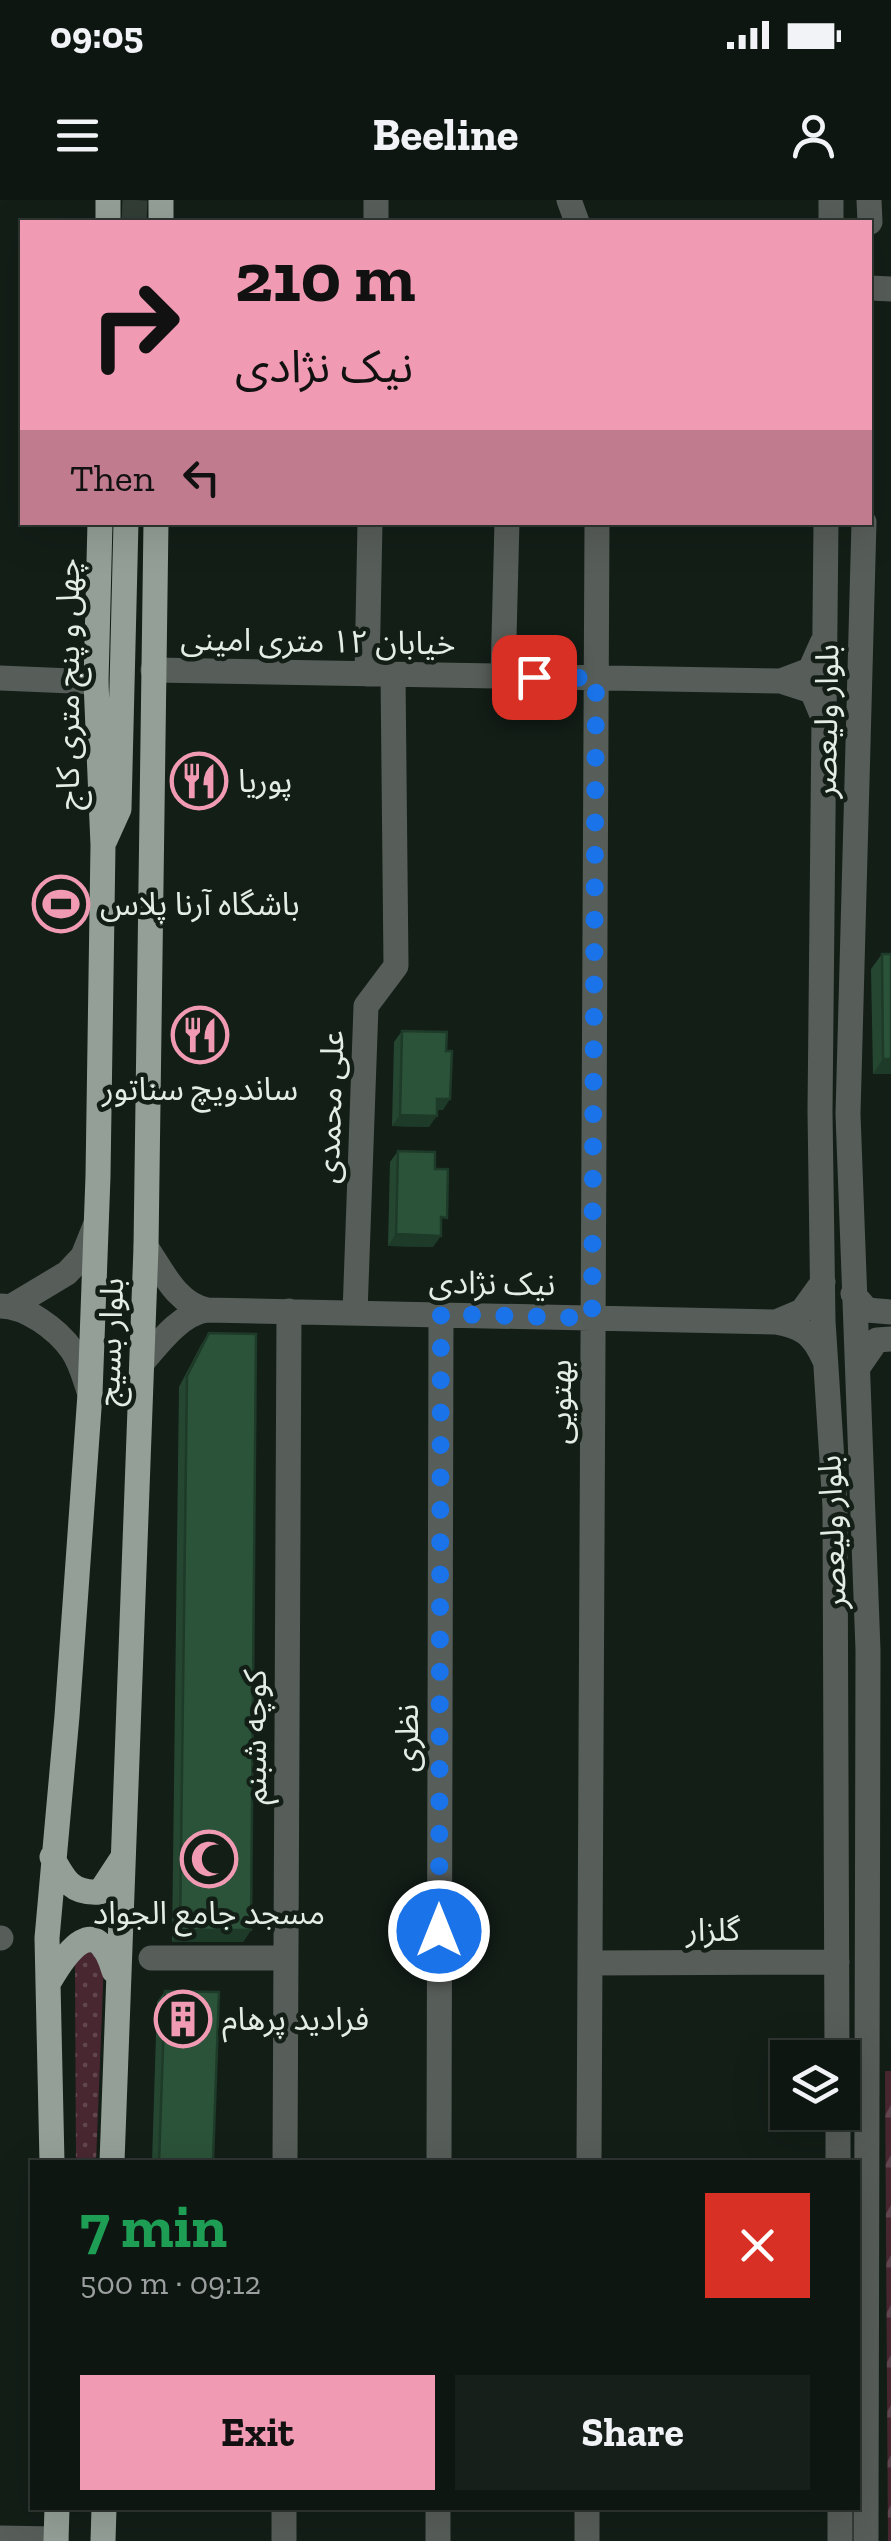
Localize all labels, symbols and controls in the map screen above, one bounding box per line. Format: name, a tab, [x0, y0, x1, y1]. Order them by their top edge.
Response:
text: 09:05	[50, 12, 143, 58]
icon: menu	[50, 108, 105, 163]
text: Beeline	[372, 108, 519, 162]
icon: person	[786, 108, 841, 163]
text: 210 m	[235, 235, 416, 319]
icon: right	[70, 260, 200, 390]
text: نیک نژادی	[235, 340, 413, 394]
icon: left	[174, 450, 229, 505]
text: Then	[70, 455, 154, 501]
street label: چهل و پنج متری کاج	[49, 558, 92, 810]
street label: خیابان ۱۲ متری امینی	[180, 620, 456, 662]
pin	[492, 635, 577, 720]
street label: بلوار ولیعصر	[806, 644, 846, 799]
icon: arrive	[507, 650, 562, 705]
restaurant icon: پوریا	[169, 751, 229, 811]
place label: پوریا	[238, 762, 292, 801]
sports icon: باشگاه آرنا پلاس	[31, 874, 91, 934]
place label: باشگاه آرنا پلاس	[100, 885, 300, 924]
restaurant icon: ساندویچ سناتور	[170, 1005, 230, 1065]
street label: علی محمدی	[308, 1030, 352, 1184]
place label: ساندویچ سناتور	[101, 1070, 298, 1113]
street label: نیک نژادی	[428, 1263, 556, 1303]
street label: بلوار بسیج	[89, 1277, 136, 1407]
street label: بهتویی	[541, 1360, 579, 1445]
street label: بلوار ولیعصر	[810, 1454, 854, 1611]
street label: کوچه شبنم	[236, 1669, 279, 1804]
street label: نظری	[388, 1704, 426, 1772]
mosque icon: مسجد جامع الجواد	[179, 1829, 239, 1889]
position arrow	[387, 1879, 491, 1983]
place label: مسجد جامع الجواد	[93, 1894, 325, 1937]
street label: گلزار	[685, 1911, 741, 1949]
building icon: فرادید پرهام	[153, 1989, 213, 2049]
place label: فرادید پرهام	[222, 2000, 369, 2043]
map controls	[770, 2040, 860, 2130]
button: layers	[770, 2040, 860, 2130]
text: 7 min	[80, 2190, 227, 2262]
button: close	[705, 2193, 810, 2298]
text: 500 m · 09:12	[80, 2264, 261, 2302]
button: Exit	[80, 2375, 435, 2490]
button: Share	[455, 2375, 810, 2490]

